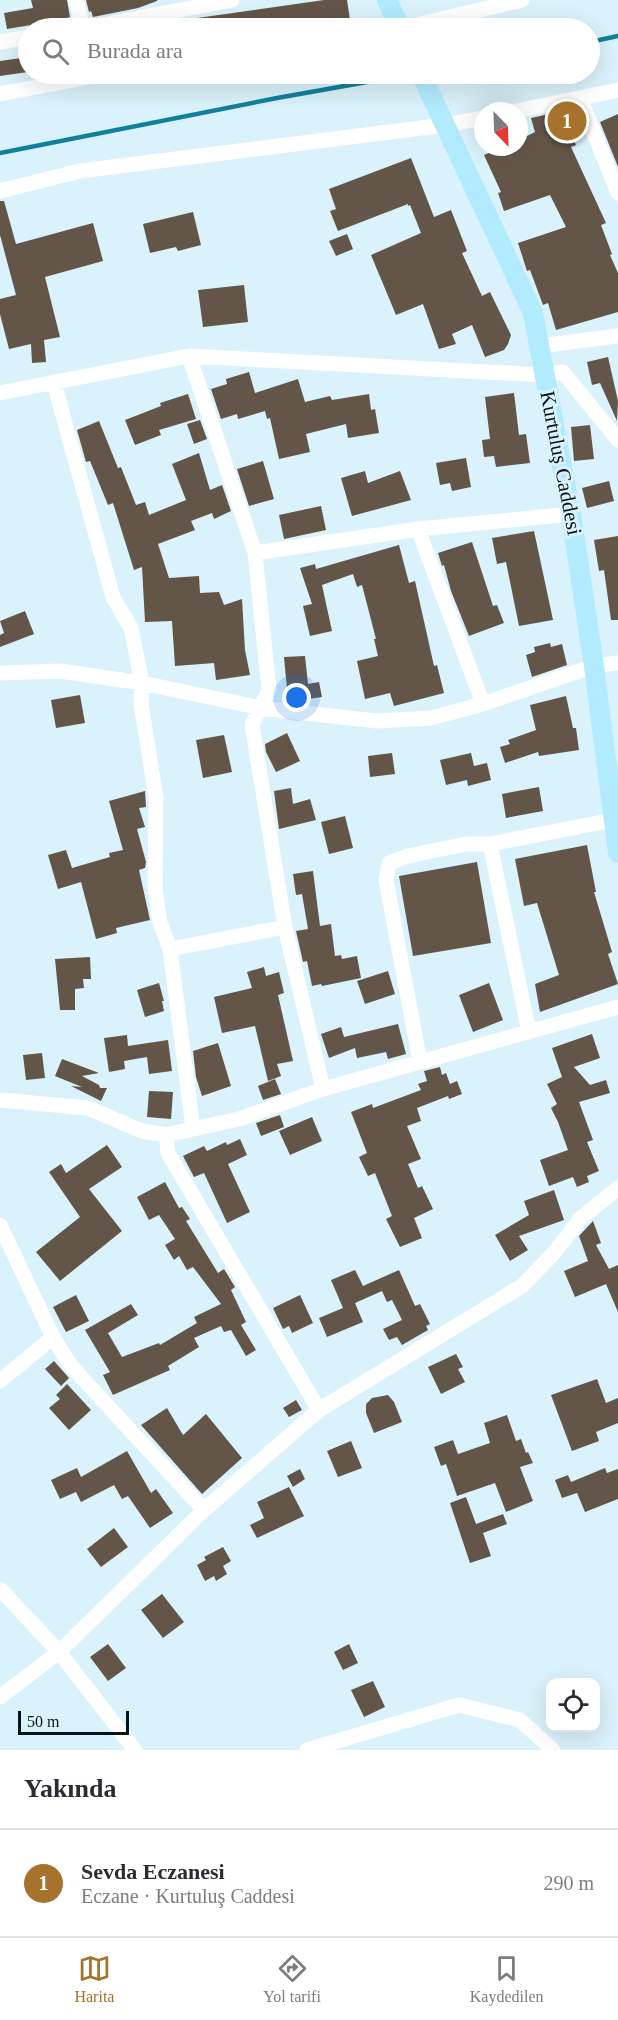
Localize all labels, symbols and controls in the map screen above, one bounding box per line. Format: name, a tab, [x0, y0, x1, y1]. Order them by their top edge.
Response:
search box	[18, 18, 600, 84]
icon: search	[39, 35, 72, 68]
text: Burada ara	[87, 38, 183, 63]
pin: 1	[548, 98, 586, 144]
north arrow	[474, 102, 528, 156]
street label: Kurtuluş Caddesi	[535, 389, 587, 537]
your location	[282, 683, 311, 712]
map controls	[546, 1678, 600, 1732]
button: locate	[546, 1678, 600, 1732]
scale bar	[18, 1708, 129, 1736]
text: 50 m	[27, 1713, 59, 1730]
text: Yakında	[24, 1774, 117, 1803]
text: Sevda Eczanesi	[81, 1859, 225, 1884]
text: 1	[39, 1872, 49, 1894]
text: 290 m	[543, 1872, 594, 1894]
text: Eczane · Kurtuluş Caddesi	[81, 1885, 295, 1907]
tab: Harita	[74, 1952, 114, 2006]
tab: Yol tarifi	[263, 1952, 321, 2006]
tab: Kaydedilen	[470, 1952, 544, 2006]

